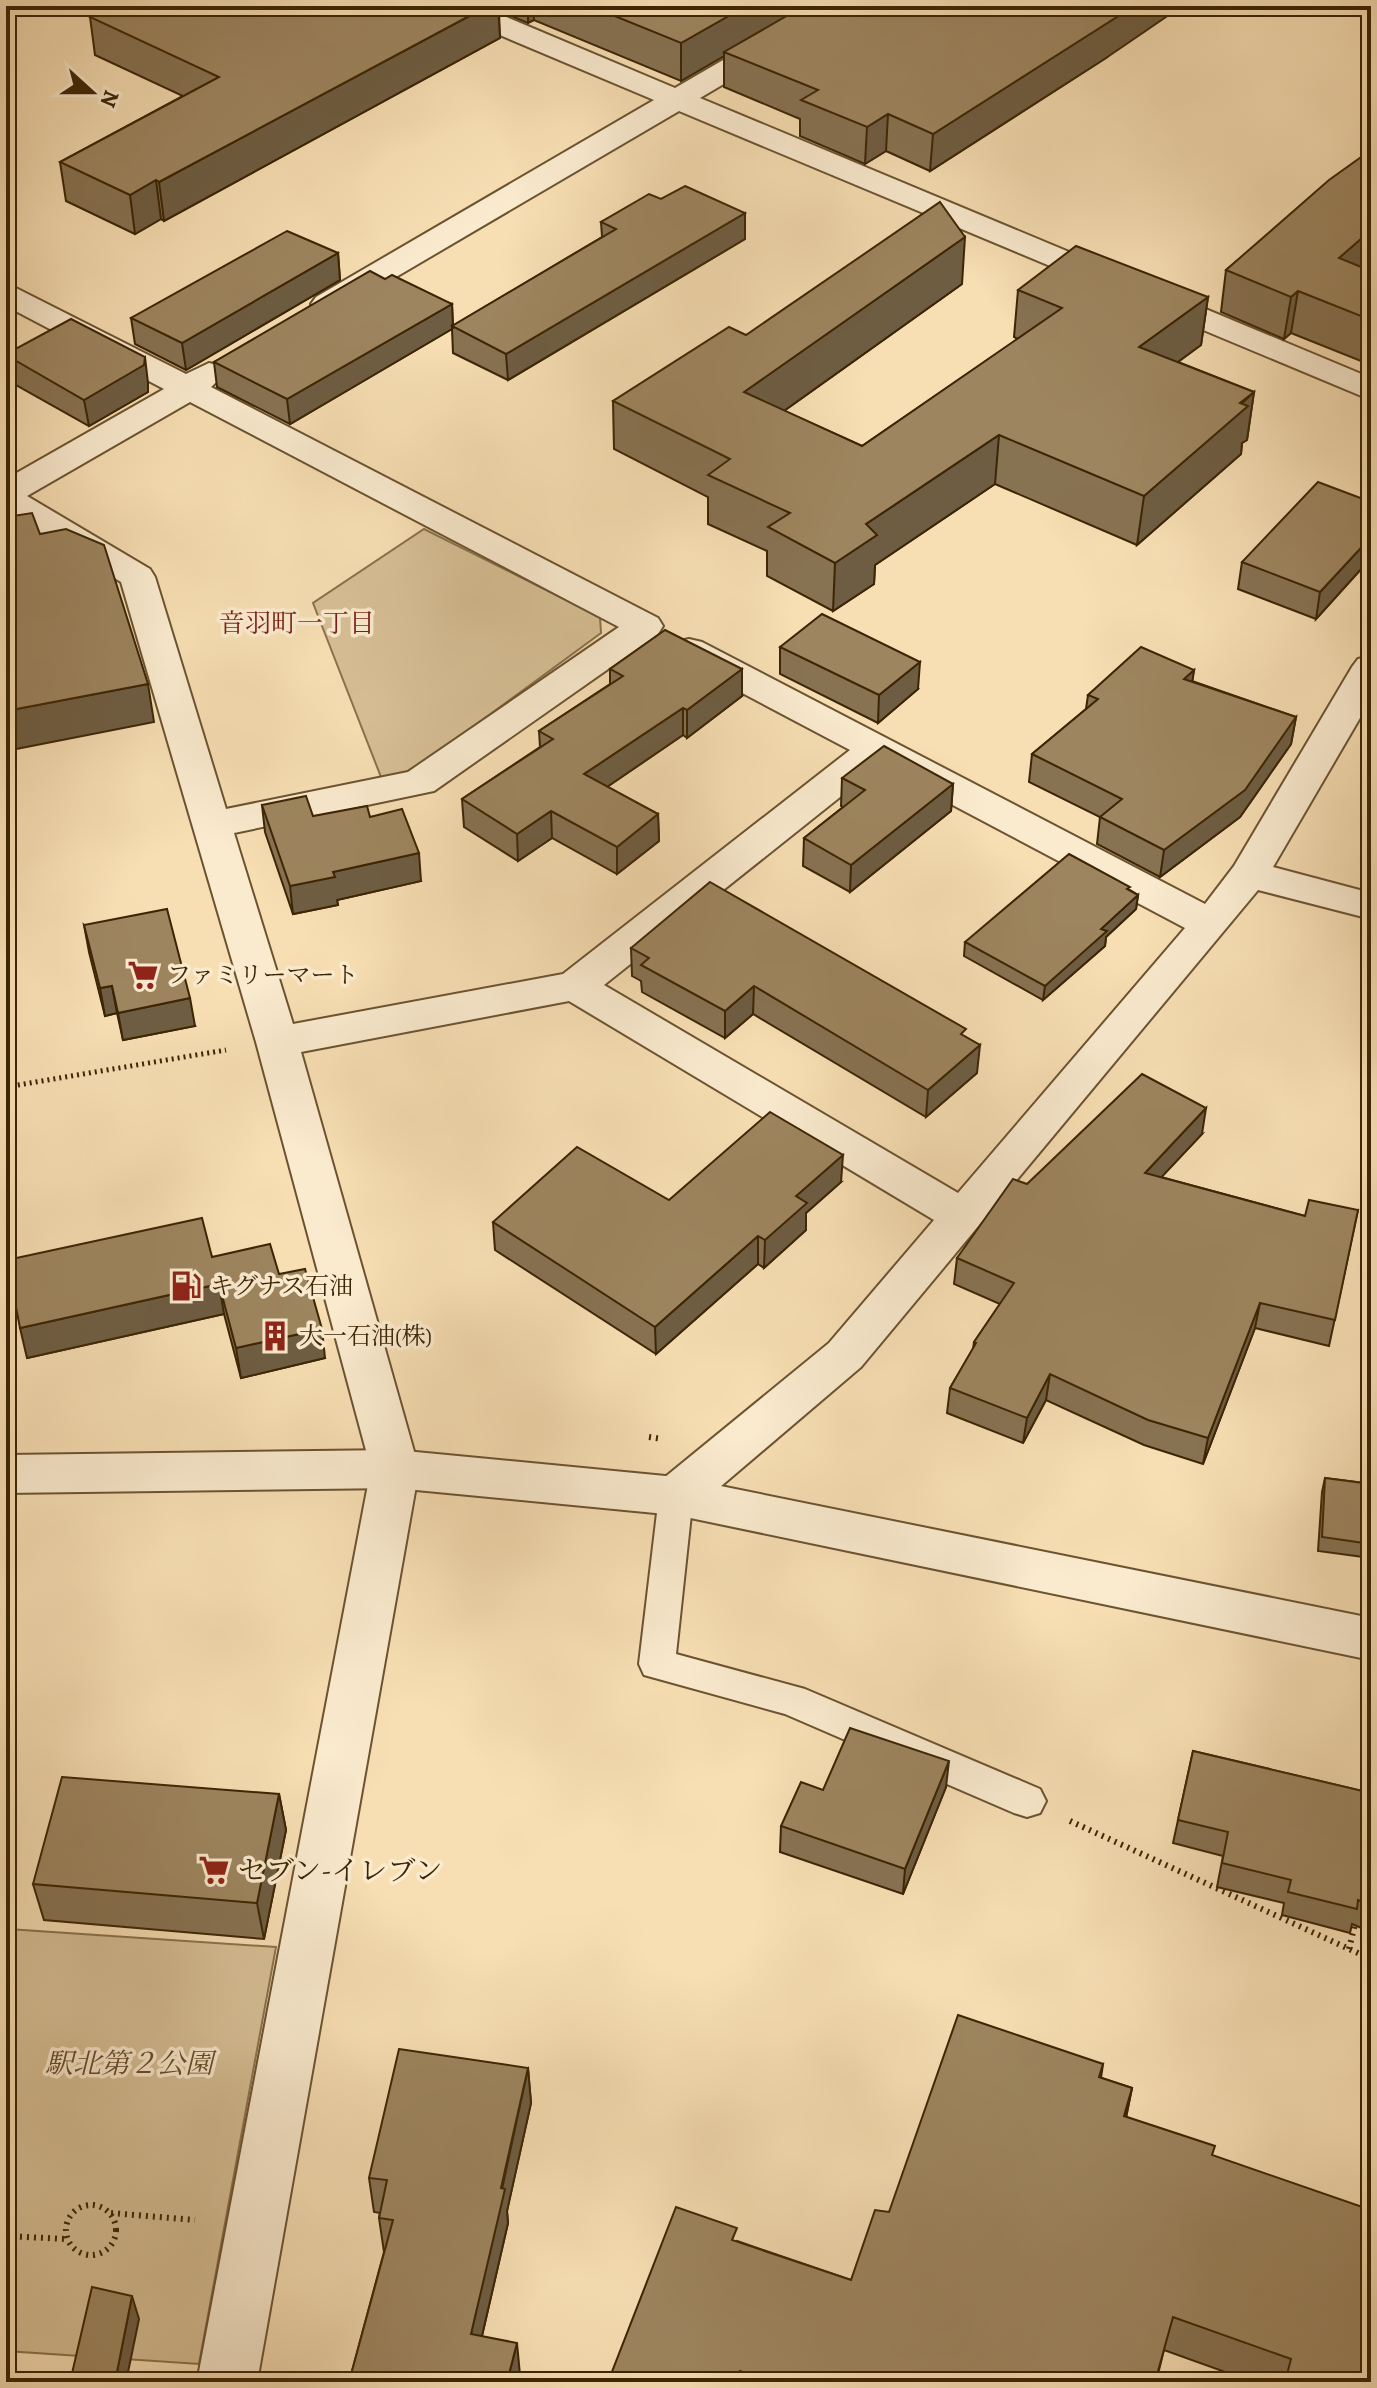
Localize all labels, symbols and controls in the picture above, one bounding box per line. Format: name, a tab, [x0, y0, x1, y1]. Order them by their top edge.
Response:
north arrow	[52, 52, 132, 132]
text: N	[93, 86, 127, 112]
district label: 音羽町一丁目	[219, 606, 375, 641]
supermarket icon: ファミリーマート	[126, 958, 160, 992]
place label: ファミリーマート	[167, 959, 359, 991]
fuel station icon: キグナス石油	[169, 1269, 203, 1303]
place label: キグナス石油	[210, 1270, 353, 1302]
building icon: 大一石油(株)	[258, 1319, 292, 1353]
place label: 大一石油(株)	[299, 1320, 432, 1352]
place label: セブン-イレブン	[238, 1852, 442, 1890]
supermarket icon: セブン-イレブン	[197, 1853, 231, 1887]
park label: 駅北第２公園	[45, 2045, 217, 2083]

